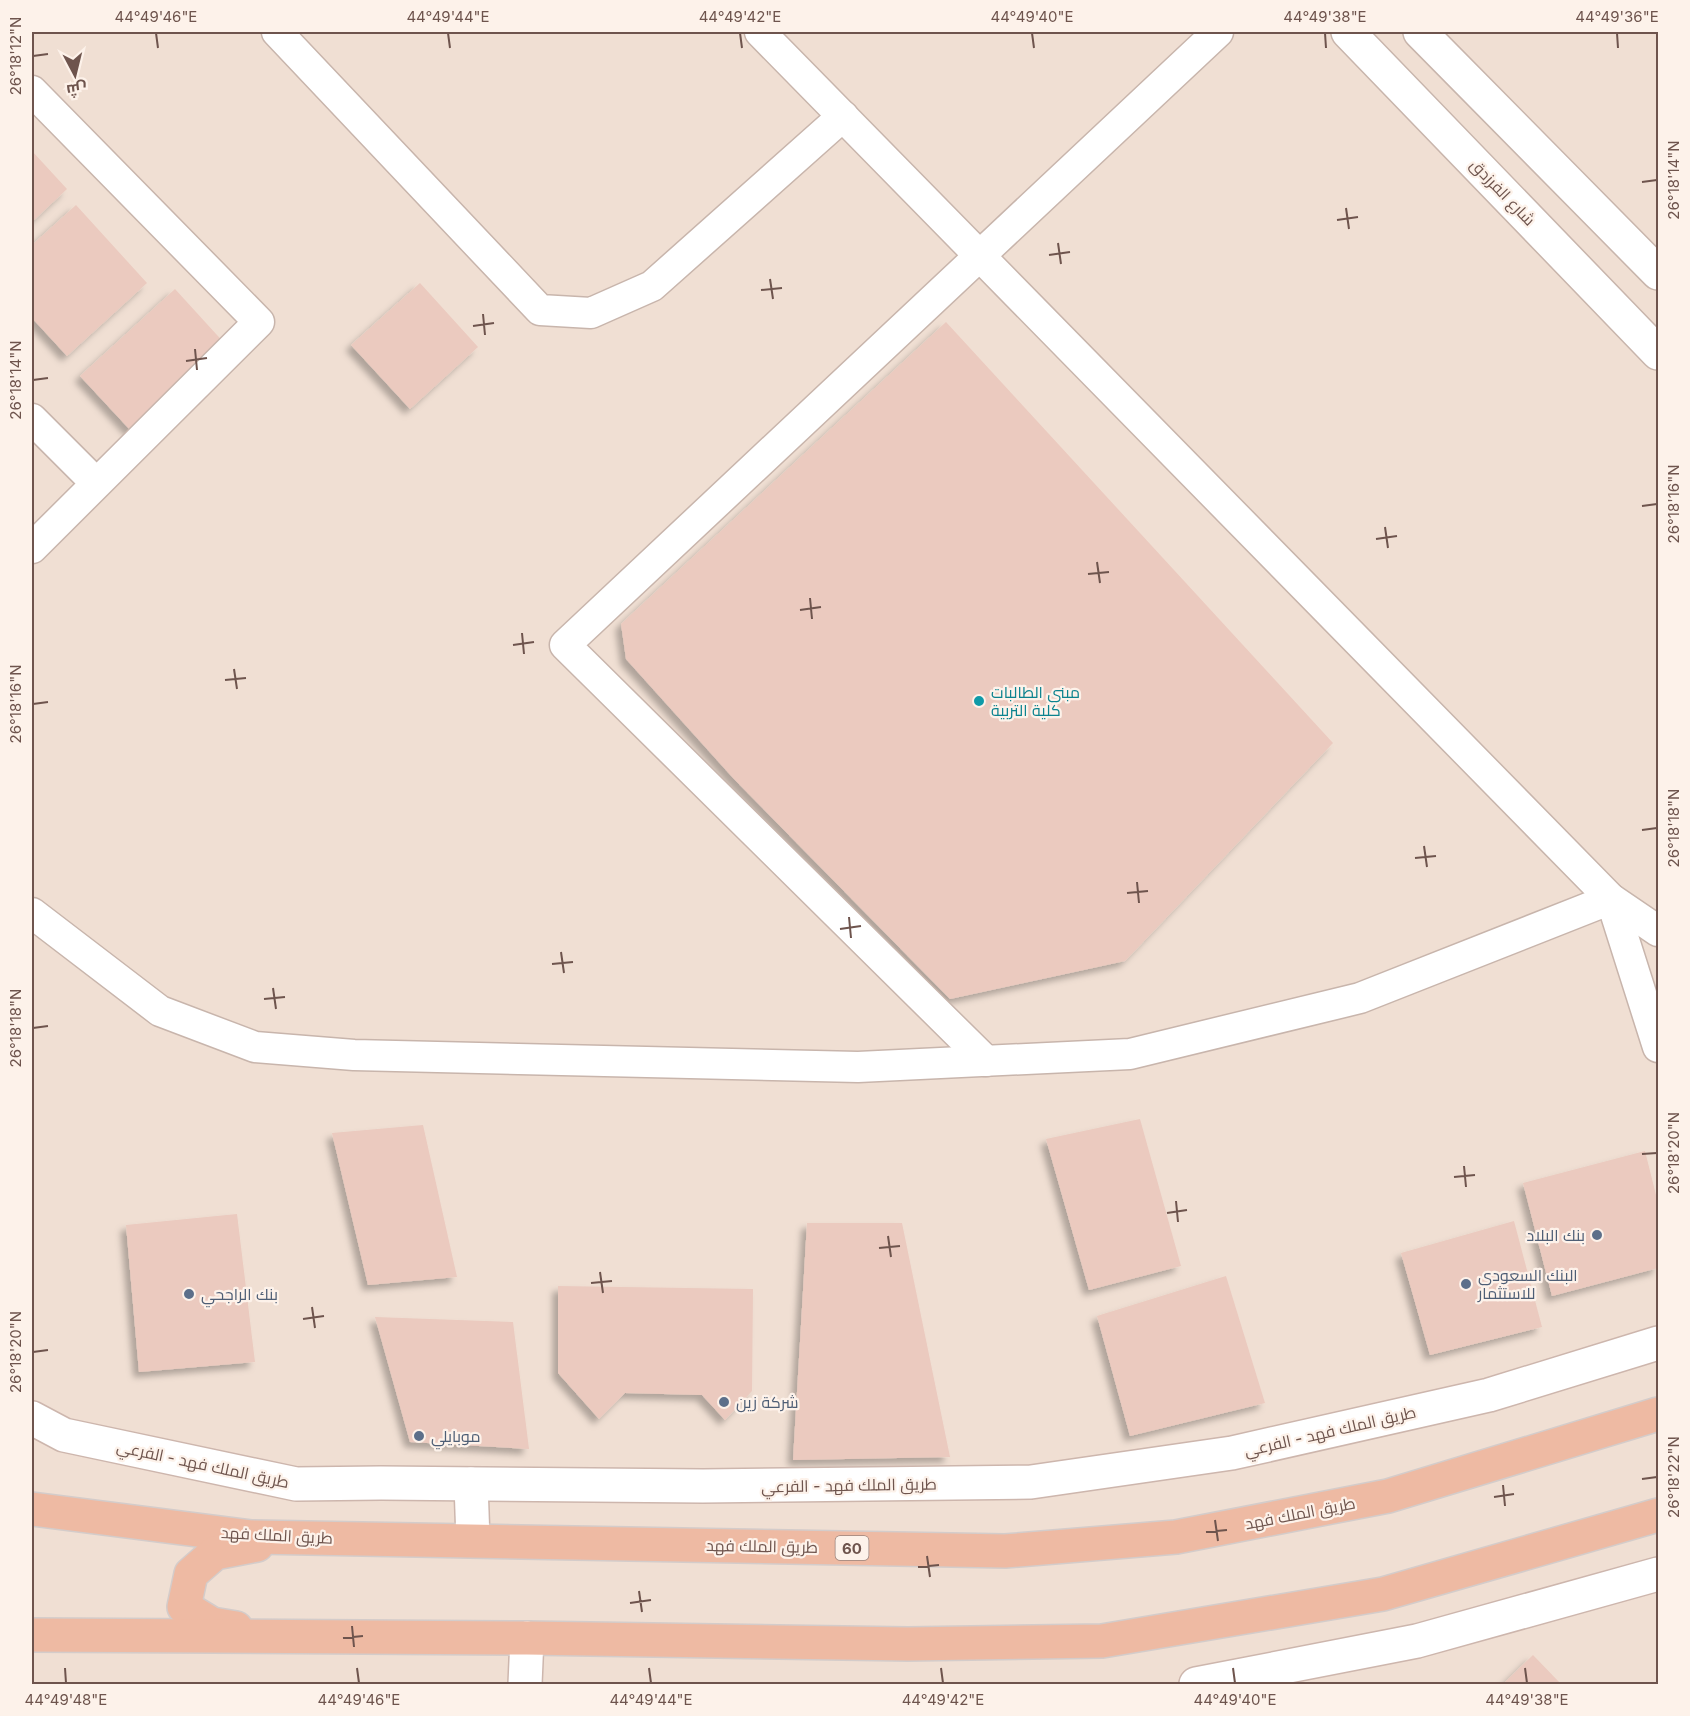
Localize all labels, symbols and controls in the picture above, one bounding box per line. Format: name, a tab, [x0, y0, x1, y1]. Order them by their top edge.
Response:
text: 44°49'46"E	[115, 7, 197, 26]
text: 44°49'44"E	[406, 7, 490, 26]
text: 44°49'42"E	[699, 7, 781, 26]
text: 44°49'40"E	[991, 7, 1073, 26]
text: 44°49'38"E	[1283, 7, 1367, 26]
text: 44°49'36"E	[1575, 7, 1659, 26]
text: 26°18'12"N	[6, 17, 25, 95]
north arrow	[45, 45, 105, 105]
text: ش	[65, 79, 88, 101]
text: 26°18'14"N	[1664, 140, 1683, 220]
street label: شارع الفرزدق	[1465, 154, 1540, 231]
text: 26°18'14"N	[6, 340, 25, 420]
text: 26°18'16"N	[1664, 465, 1683, 543]
text: 26°18'16"N	[6, 665, 25, 743]
place label: مبنى الطالبات كلية التربية	[991, 682, 1080, 720]
marker: مبنى الطالبات كلية التربية	[972, 694, 986, 708]
text: 26°18'18"N	[1664, 789, 1683, 867]
text: 26°18'18"N	[6, 989, 25, 1067]
text: 26°18'20"N	[1664, 1112, 1683, 1194]
place label: بنك البلاد	[1527, 1225, 1585, 1245]
marker: بنك البلاد	[1590, 1228, 1604, 1242]
place label: البنك السعودي للاستثمار	[1477, 1265, 1578, 1303]
marker: البنك السعودي للاستثمار	[1459, 1277, 1473, 1291]
place label: بنك الراجحي	[201, 1284, 278, 1308]
marker: بنك الراجحي	[182, 1287, 196, 1301]
text: 26°18'20"N	[6, 1311, 25, 1393]
place label: شركة زين	[736, 1392, 798, 1413]
marker: شركة زين	[717, 1395, 731, 1409]
street label: طريق الملك فهد - الفرعي	[1242, 1402, 1419, 1464]
place label: موبايلي	[431, 1426, 481, 1450]
marker: موبايلي	[412, 1429, 426, 1443]
street label: طريق الملك فهد - الفرعي	[114, 1436, 291, 1496]
text: 26°18'22"N	[1664, 1436, 1683, 1518]
street label: طريق الملك فهد - الفرعي	[761, 1473, 937, 1501]
street label: طريق الملك فهد	[1243, 1493, 1357, 1534]
street label: طريق الملك فهد	[221, 1522, 333, 1549]
street label: طريق الملك فهد	[706, 1535, 818, 1558]
road number: 60	[836, 1536, 868, 1560]
text: 44°49'48"E	[25, 1690, 107, 1709]
text: 44°49'46"E	[318, 1690, 400, 1709]
text: 44°49'44"E	[609, 1690, 693, 1709]
text: 44°49'42"E	[902, 1690, 984, 1709]
text: 44°49'40"E	[1194, 1690, 1276, 1709]
text: 44°49'38"E	[1485, 1690, 1569, 1709]

